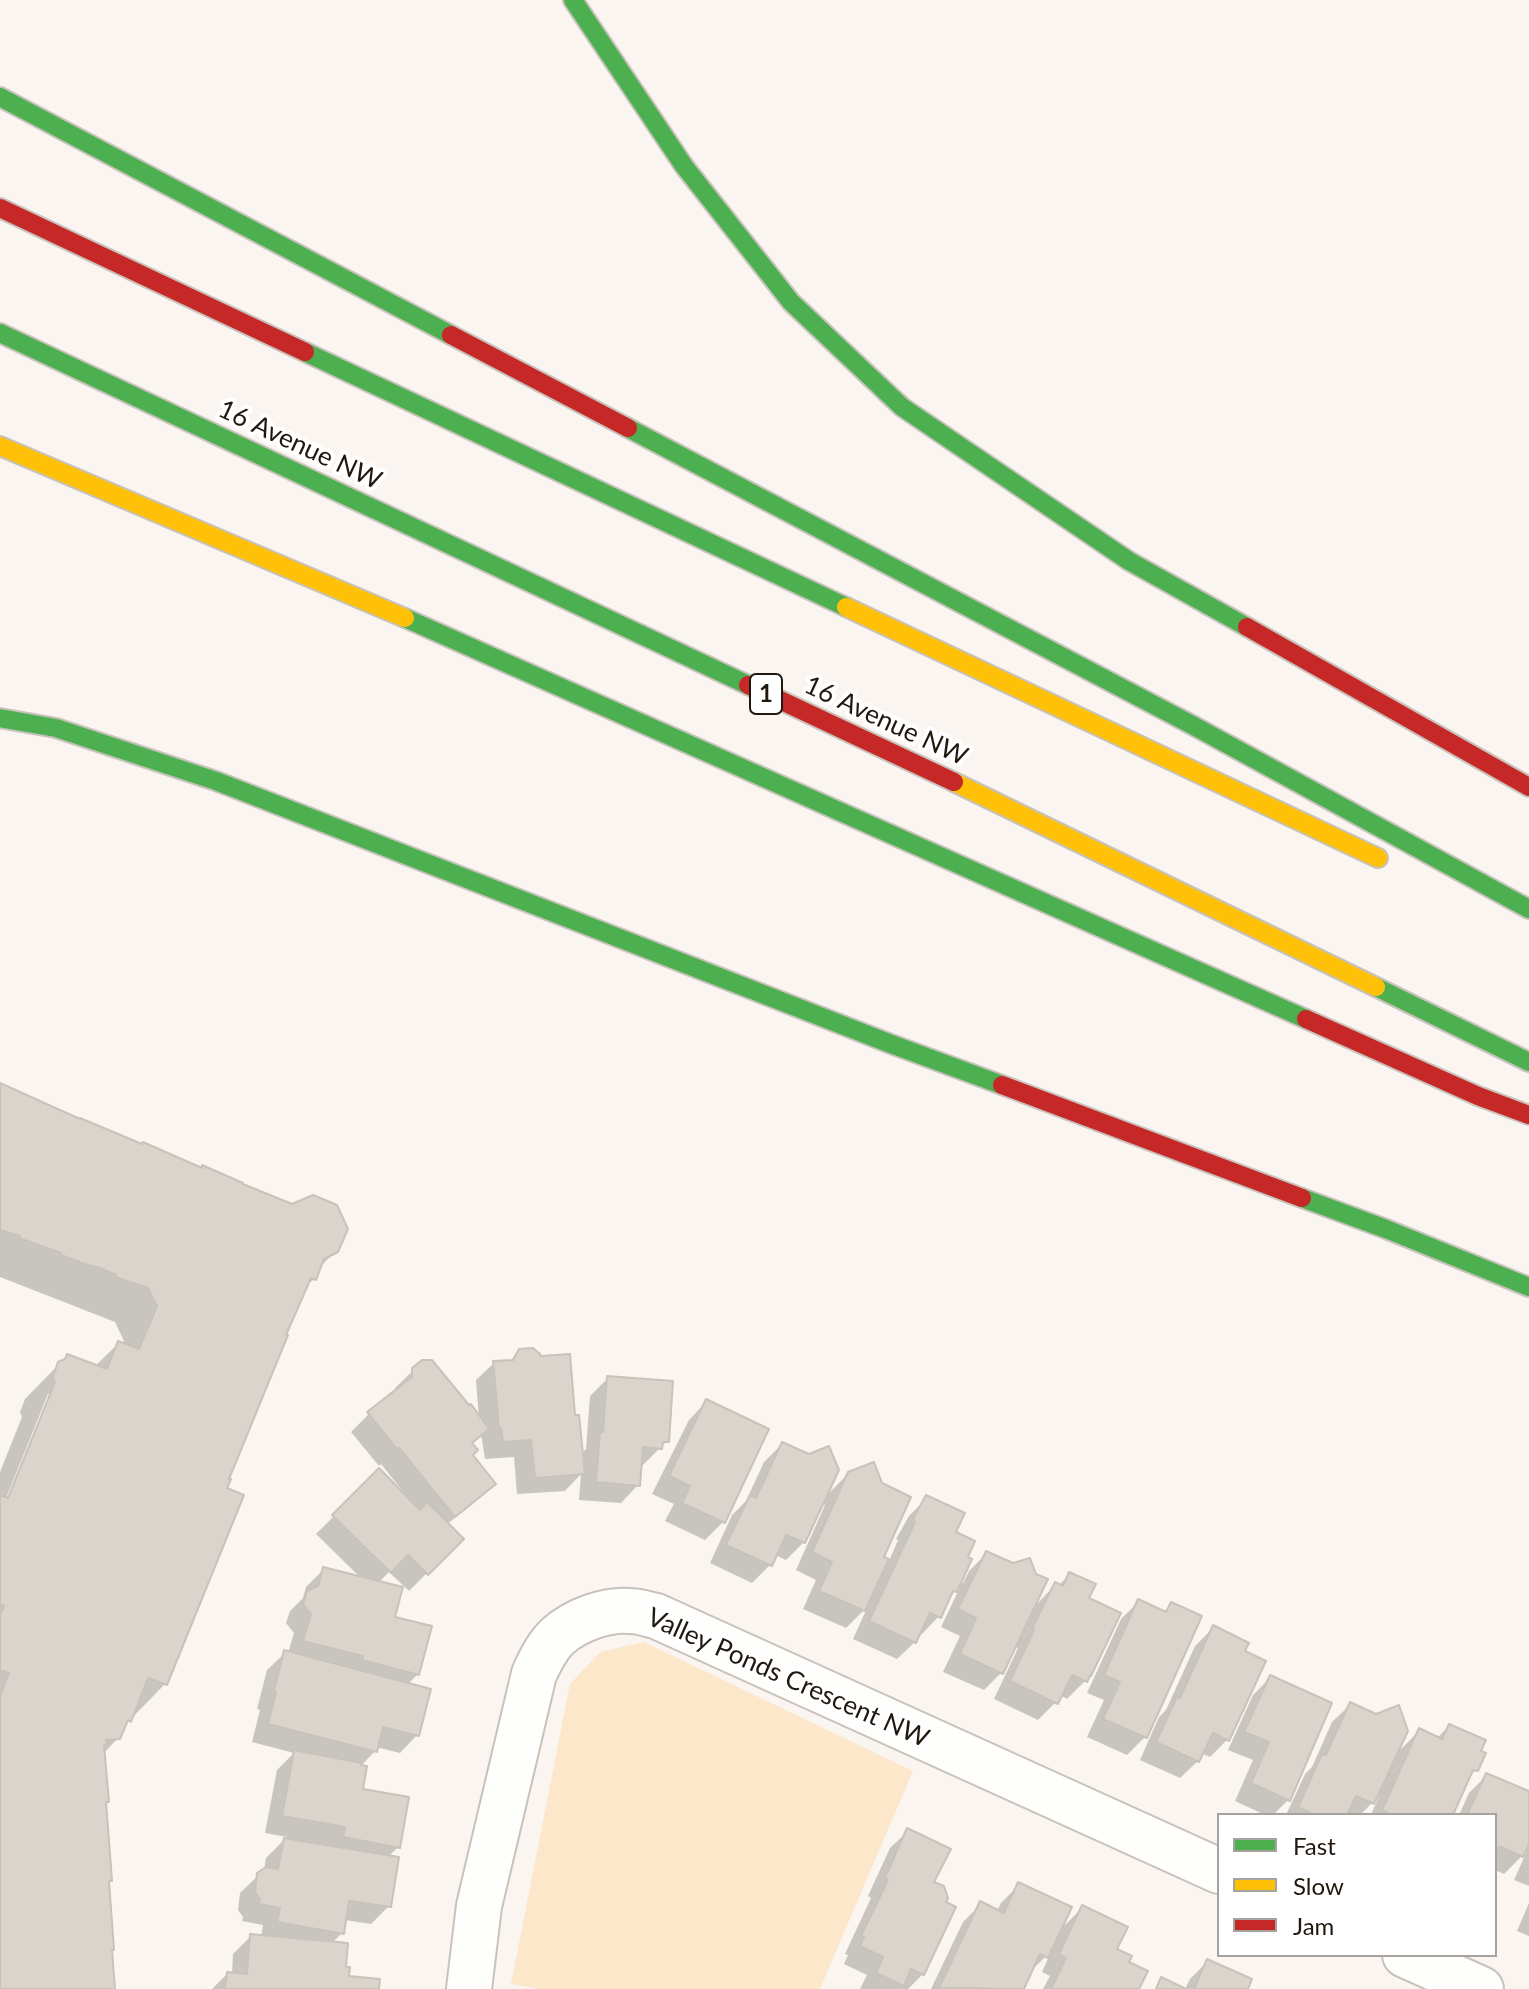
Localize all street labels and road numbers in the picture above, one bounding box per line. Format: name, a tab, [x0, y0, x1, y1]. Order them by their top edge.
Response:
street label: 16 Avenue NW	[214, 394, 386, 496]
street label: 16 Avenue NW	[800, 670, 972, 772]
road number: 1	[750, 674, 782, 714]
street label: Valley Ponds Crescent NW	[642, 1602, 934, 1754]

